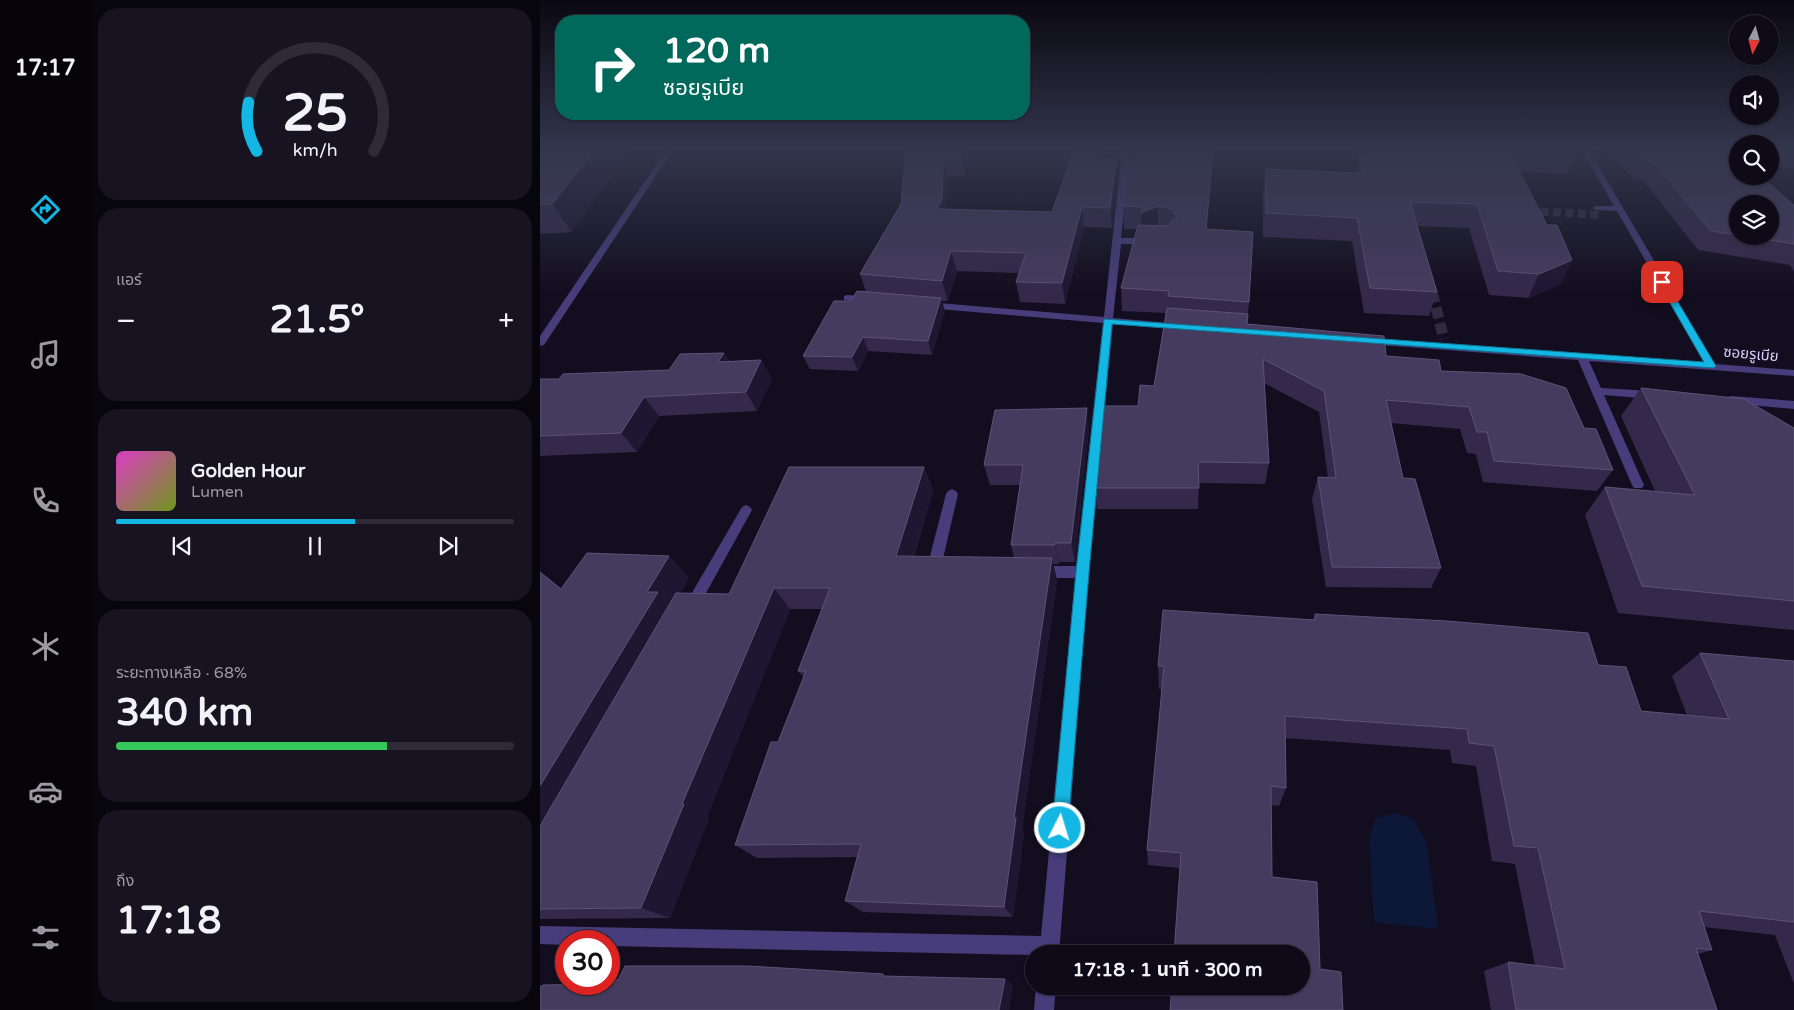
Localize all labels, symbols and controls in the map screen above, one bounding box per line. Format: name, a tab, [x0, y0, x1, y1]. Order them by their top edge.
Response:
north arrow	[1729, 15, 1779, 65]
map controls	[1729, 15, 1779, 245]
text: 120 m	[663, 30, 770, 72]
icon: right	[580, 35, 645, 100]
text: 17:17	[15, 55, 75, 81]
text: ซอยรูเบีย	[663, 75, 744, 101]
button: sound	[1729, 75, 1779, 125]
text: 25	[282, 82, 348, 145]
button: search	[1729, 135, 1779, 185]
text: km/h	[293, 140, 337, 161]
icon: directions	[28, 192, 63, 227]
button: layers	[1729, 195, 1779, 245]
pin	[1641, 261, 1683, 303]
icon: arrive	[1648, 268, 1676, 296]
text: แอร์	[116, 270, 142, 290]
text: 21.5°	[270, 297, 365, 343]
text: −	[116, 304, 136, 338]
text: +	[498, 304, 514, 338]
icon: music	[28, 337, 63, 372]
street label: ซอยรูเบีย	[1723, 343, 1779, 365]
text: Golden Hour	[191, 460, 305, 482]
text: Lumen	[191, 482, 243, 502]
icon: phone	[28, 483, 63, 518]
icon: previous	[168, 532, 196, 560]
icon: pause	[301, 532, 329, 560]
icon: next	[434, 532, 462, 560]
icon: climate	[28, 629, 63, 664]
text: ระยะทางเหลือ · 68%	[116, 663, 247, 683]
text: 340 km	[116, 690, 253, 736]
icon: car	[28, 774, 63, 809]
position arrow	[1033, 801, 1085, 853]
text: ถึง	[116, 871, 134, 891]
text: 17:18	[116, 898, 221, 944]
icon: filters	[28, 920, 63, 955]
speed limit sign: 30	[555, 930, 620, 995]
text: 17:18 · 1 นาที · 300 m	[1072, 959, 1263, 981]

